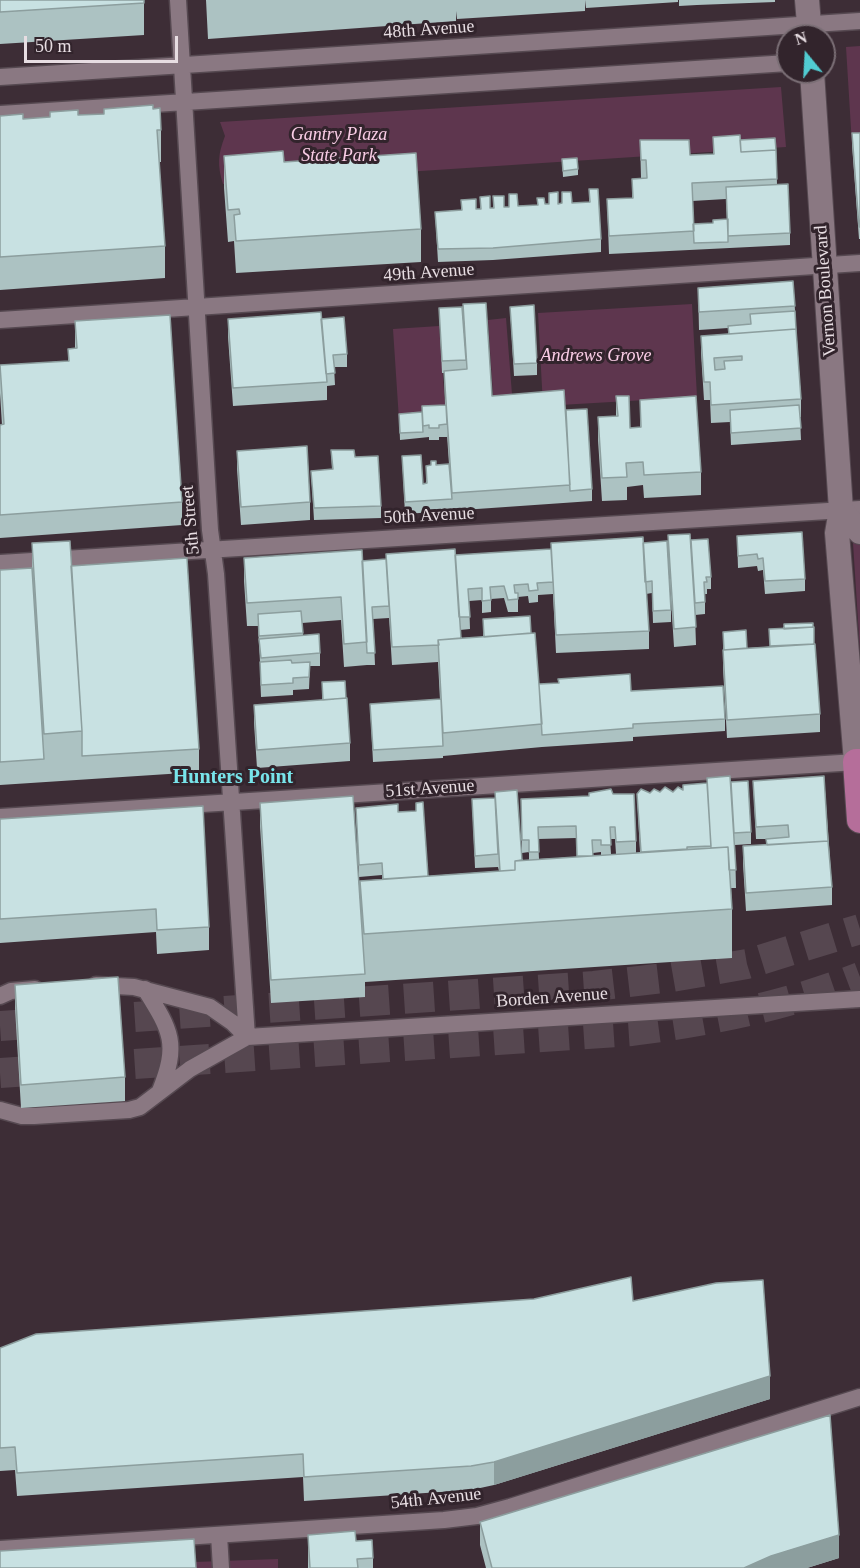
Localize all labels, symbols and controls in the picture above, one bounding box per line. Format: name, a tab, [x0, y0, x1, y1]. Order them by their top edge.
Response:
street label: 48th Avenue	[383, 16, 475, 44]
scale bar	[27, 24, 182, 62]
north arrow	[776, 24, 836, 84]
text: N	[793, 28, 809, 48]
text: 50 m	[35, 36, 72, 56]
park label: Gantry Plaza State Park	[291, 124, 387, 166]
street label: Vernon Boulevard	[811, 225, 841, 357]
street label: 49th Avenue	[383, 259, 475, 287]
park label: Andrews Grove	[540, 345, 652, 367]
street label: 5th Street	[177, 484, 205, 556]
street label: 50th Avenue	[383, 503, 475, 529]
district label: Hunters Point	[173, 766, 293, 790]
street label: 51st Avenue	[385, 775, 475, 803]
street label: Borden Avenue	[495, 983, 609, 1013]
street label: 54th Avenue	[390, 1483, 482, 1515]

